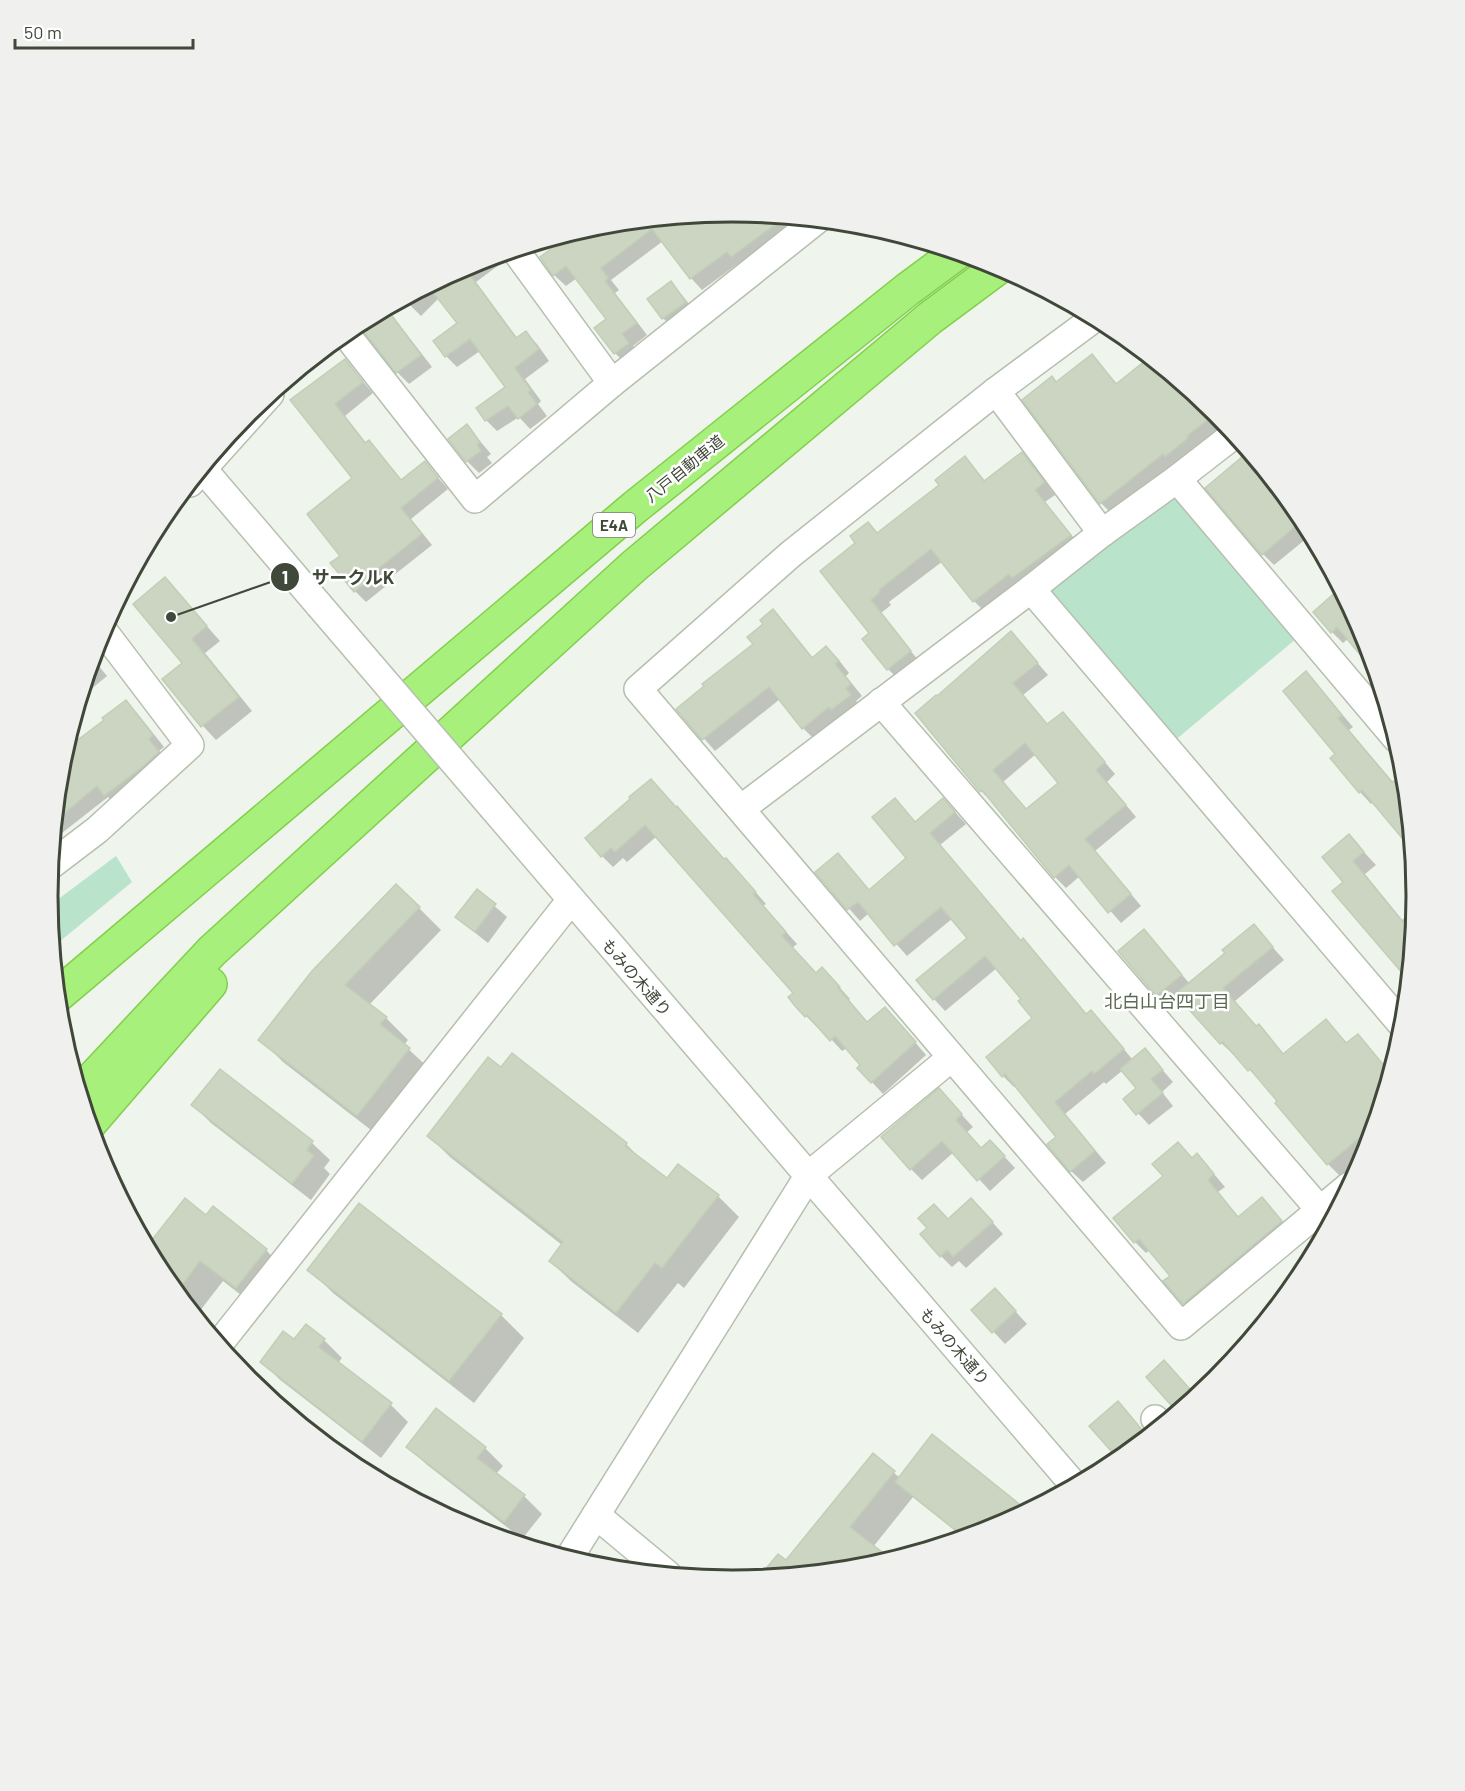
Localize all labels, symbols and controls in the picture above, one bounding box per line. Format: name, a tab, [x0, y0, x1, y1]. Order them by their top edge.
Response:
scale bar	[15, 12, 194, 50]
text: 50 m	[24, 21, 62, 43]
street label: 八戸自動車道	[641, 430, 727, 506]
road number: E4A	[593, 513, 635, 537]
callout: サークルK	[270, 559, 407, 595]
text: 1	[282, 566, 288, 588]
text: サークルK	[312, 566, 394, 588]
street label: もみの木通り	[598, 935, 676, 1019]
district label: 北白山台四丁目	[1104, 990, 1230, 1012]
street label: もみの木通り	[916, 1304, 994, 1388]

